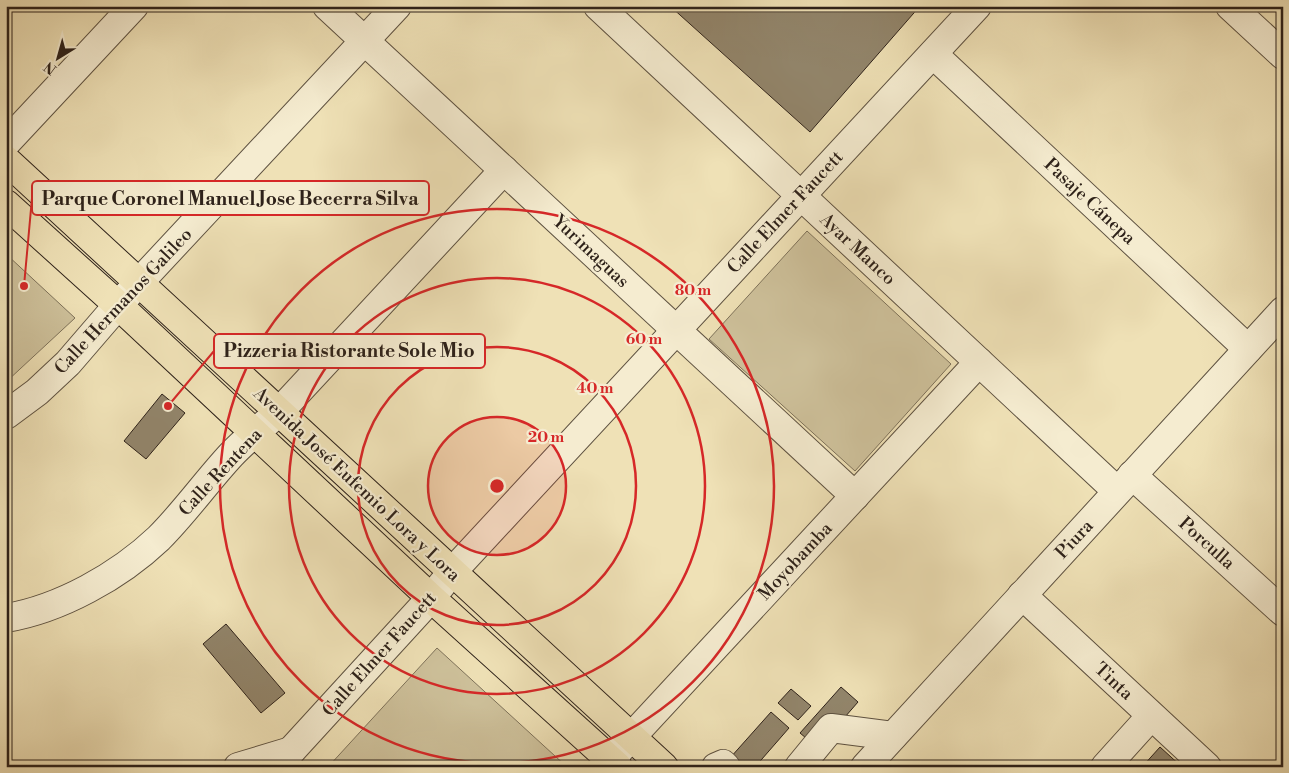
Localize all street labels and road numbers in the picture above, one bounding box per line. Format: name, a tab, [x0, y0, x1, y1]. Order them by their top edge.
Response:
street label: Calle Elmer Faucett	[722, 146, 849, 279]
street label: Pasaje Cánepa	[1039, 153, 1141, 250]
street label: Ayar Manco	[814, 208, 900, 290]
street label: Yurimaguas	[547, 209, 634, 293]
street label: Calle Hermanos Galileo	[49, 223, 197, 379]
street label: Avenida José Eufemio Lora y Lora	[248, 382, 466, 587]
street label: Calle Rentena	[174, 423, 268, 521]
street label: Porculla	[1174, 512, 1240, 575]
street label: Piura	[1050, 514, 1099, 564]
street label: Moyobamba	[753, 517, 838, 605]
street label: Calle Elmer Faucett	[317, 587, 442, 721]
street label: Tinta	[1089, 658, 1139, 706]

